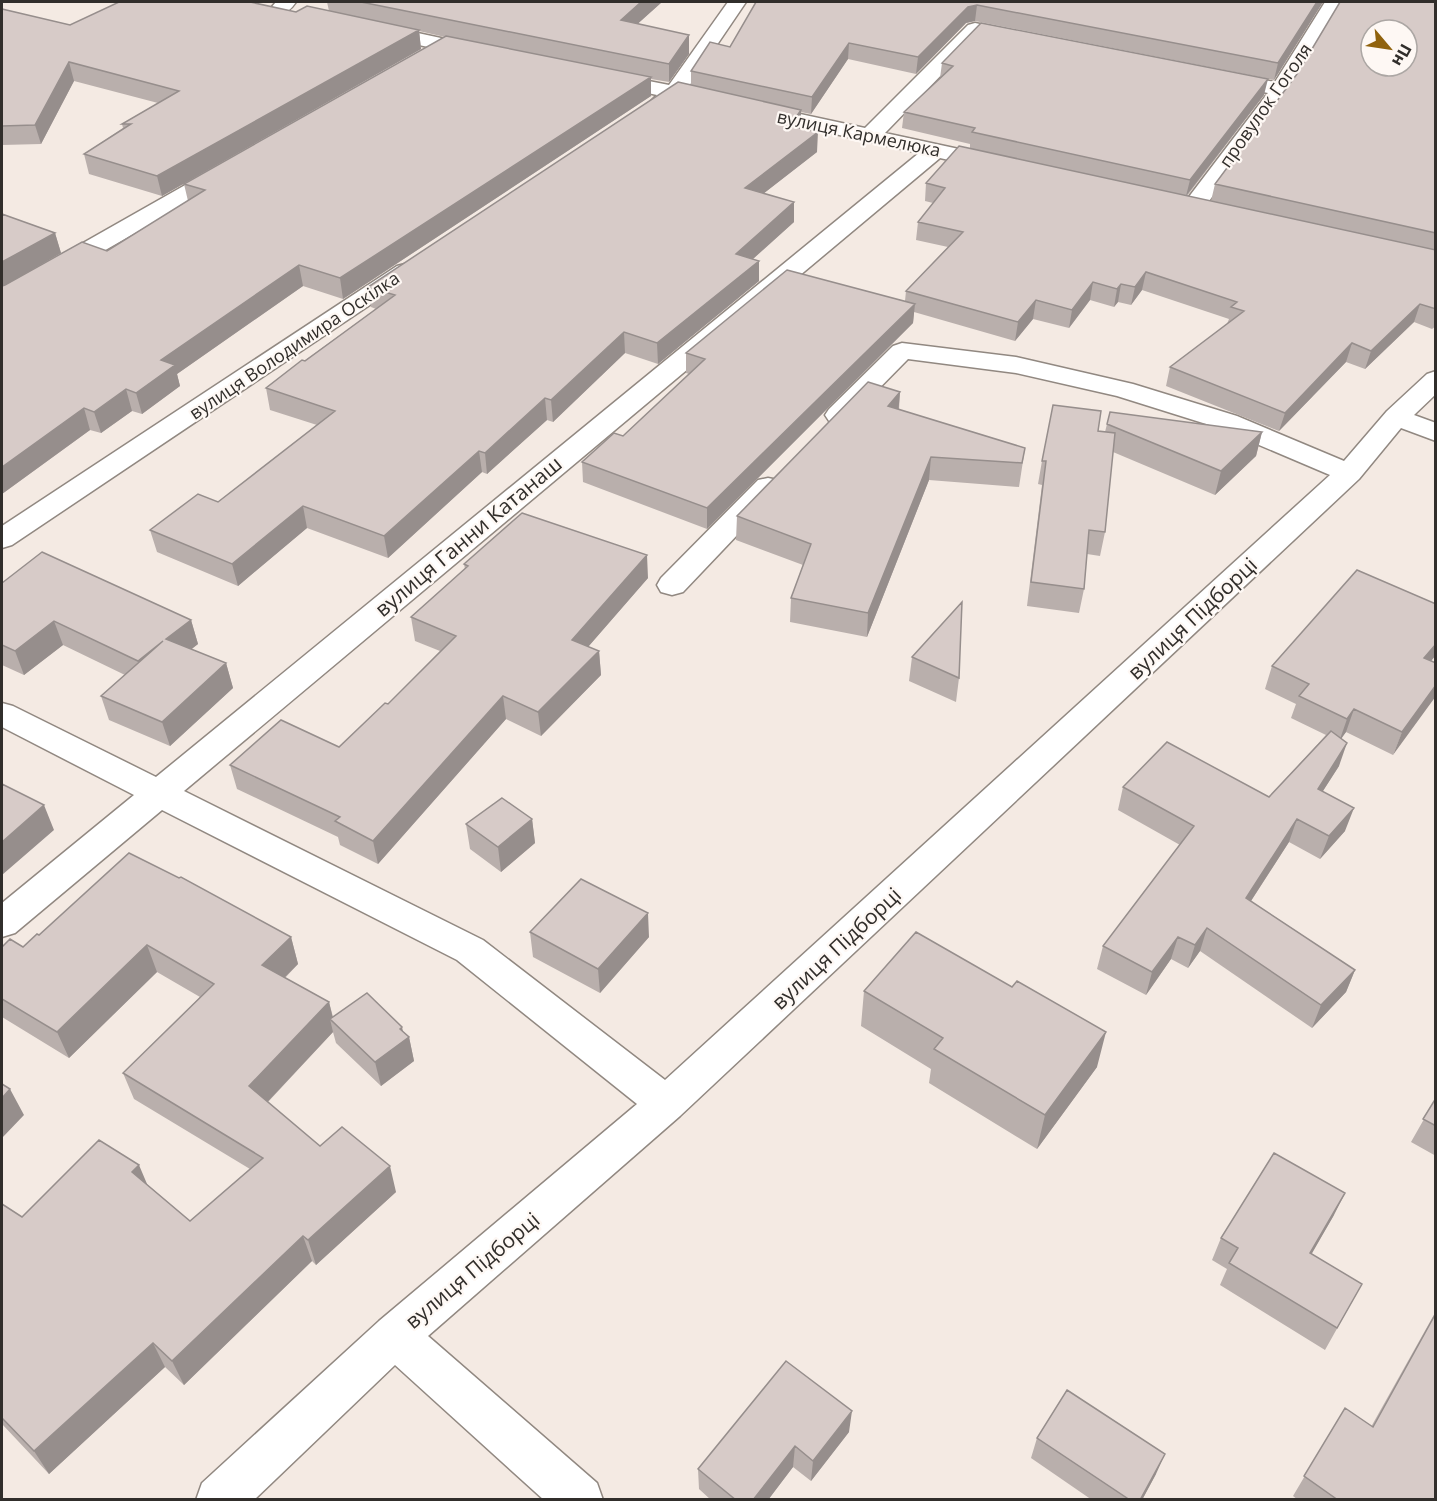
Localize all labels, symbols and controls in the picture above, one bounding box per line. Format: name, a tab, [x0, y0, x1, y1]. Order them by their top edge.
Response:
north arrow	[1359, 18, 1419, 78]
street label: провулок Гоголя	[1213, 38, 1317, 172]
text: Пн	[1387, 40, 1417, 70]
street label: вулиця Кармелюка	[775, 104, 943, 162]
street label: вулиця Володимира Оскілка	[184, 265, 404, 425]
street label: вулиця Ганни Катанаш	[369, 449, 567, 623]
street label: вулиця Підборці	[1121, 551, 1263, 685]
street label: вулиця Підборці	[765, 881, 907, 1015]
street label: вулиця Підборці	[399, 1206, 545, 1334]

